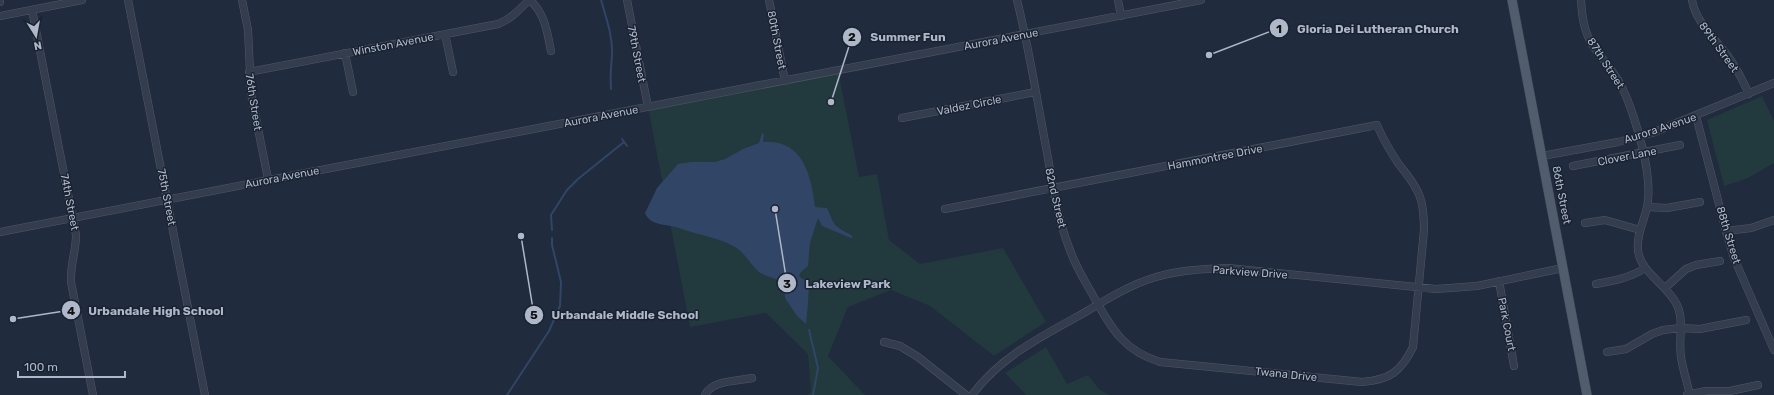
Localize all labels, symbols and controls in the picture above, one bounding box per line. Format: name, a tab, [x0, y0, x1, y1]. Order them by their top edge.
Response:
street label: 80th Street	[764, 10, 789, 71]
north arrow	[16, 16, 56, 56]
callout: Gloria Dei Lutheran Church	[1269, 16, 1467, 40]
street label: 89th Street	[1696, 20, 1742, 76]
text: 1	[1276, 22, 1282, 36]
text: Gloria Dei Lutheran Church	[1297, 22, 1459, 36]
street label: 79th Street	[625, 25, 649, 84]
callout: Summer Fun	[842, 25, 954, 49]
street label: Aurora Avenue	[963, 26, 1039, 53]
street label: Winston Avenue	[352, 30, 435, 59]
text: 2	[848, 30, 856, 44]
text: Summer Fun	[870, 30, 946, 44]
street label: 87th Street	[1584, 35, 1627, 92]
text: N	[33, 38, 43, 52]
street label: 76th Street	[243, 73, 265, 132]
street label: Valdez Circle	[936, 93, 1002, 118]
street label: Aurora Avenue	[563, 103, 639, 130]
street label: Aurora Avenue	[1622, 111, 1698, 146]
street label: Hammontree Drive	[1167, 142, 1264, 173]
street label: Clover Lane	[1596, 144, 1658, 169]
street label: Aurora Avenue	[244, 164, 320, 191]
street label: 86th Street	[1549, 165, 1574, 226]
street label: 82nd Street	[1042, 167, 1069, 230]
street label: 75th Street	[155, 168, 179, 227]
street label: 74th Street	[58, 173, 82, 232]
street label: 88th Street	[1714, 205, 1744, 266]
street label: Parkview Drive	[1212, 263, 1288, 282]
callout: Lakeview Park	[777, 271, 899, 295]
text: 3	[783, 277, 791, 291]
text: Lakeview Park	[805, 277, 891, 291]
street label: Park Court	[1495, 296, 1518, 353]
callout: Urbandale High School	[61, 298, 232, 322]
callout: Urbandale Middle School	[524, 303, 707, 327]
text: 4	[67, 304, 75, 318]
text: Urbandale High School	[88, 304, 224, 318]
text: 5	[530, 308, 538, 322]
text: Urbandale Middle School	[552, 308, 698, 322]
scale bar	[18, 353, 125, 379]
text: 100 m	[24, 360, 58, 374]
street label: Twana Drive	[1254, 365, 1318, 384]

